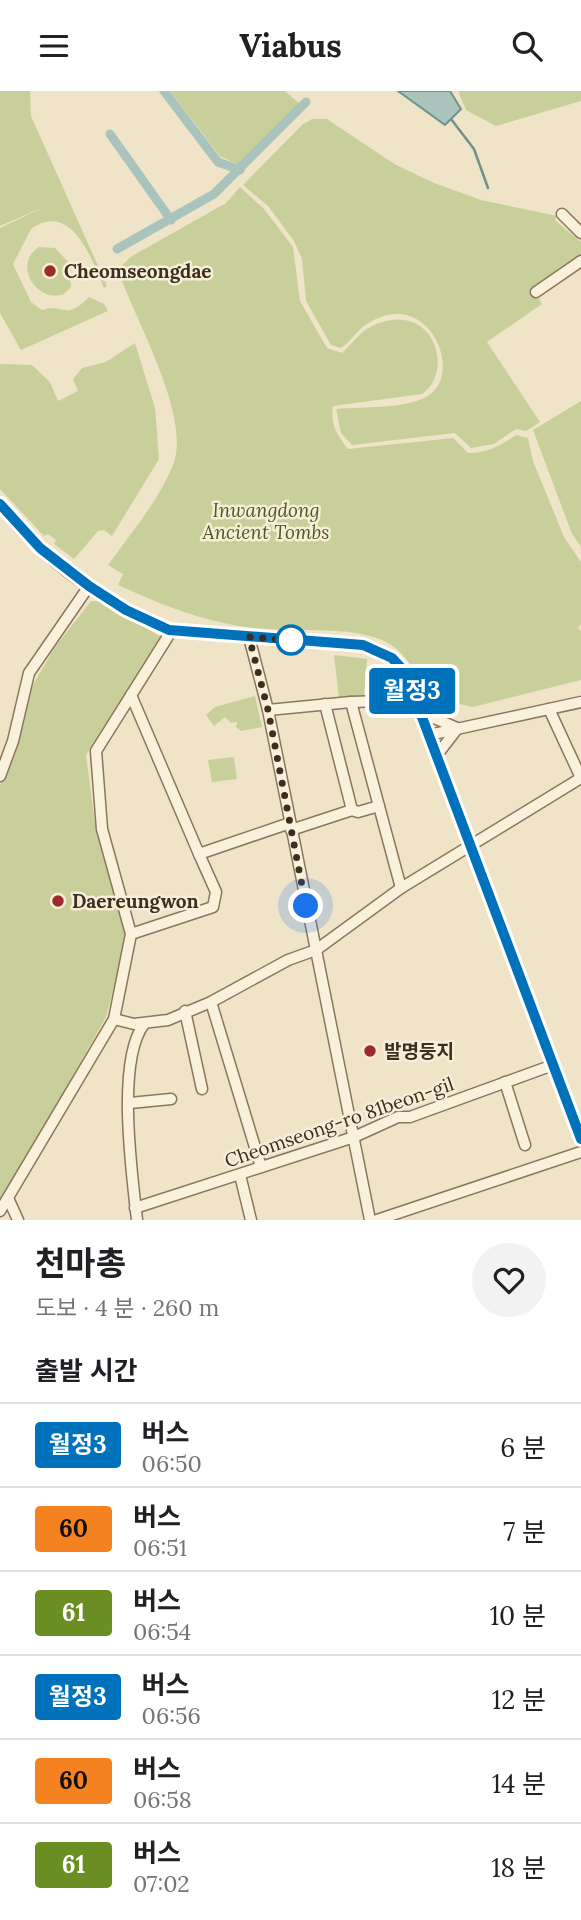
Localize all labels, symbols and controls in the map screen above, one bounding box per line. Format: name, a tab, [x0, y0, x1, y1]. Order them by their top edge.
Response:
text: Viabus	[239, 25, 342, 66]
icon: menu	[35, 27, 73, 65]
icon: search	[508, 27, 546, 65]
place label: Cheomseongdae	[64, 259, 212, 283]
marker: Cheomseongdae	[42, 263, 58, 279]
park label: Inwangdong Ancient Tombs	[202, 498, 329, 544]
unlabelled marker	[276, 625, 306, 655]
line badge: 월정3	[372, 668, 452, 714]
text: 월정3	[383, 675, 441, 706]
your location	[288, 888, 323, 923]
place label: Daereungwon	[72, 889, 199, 913]
marker: Daereungwon	[50, 893, 66, 909]
place label: 발명둥지	[384, 1039, 454, 1063]
marker: 발명둥지	[362, 1043, 378, 1059]
street label: Cheomseong-ro 81beon-gil	[221, 1071, 457, 1173]
text: 천마총	[35, 1242, 126, 1284]
button: heart	[472, 1243, 546, 1317]
text: 도보 · 4 분 · 260 m	[35, 1293, 219, 1322]
text: 출발 시간	[35, 1354, 138, 1387]
text: 버스	[142, 1416, 189, 1449]
text: 월정3	[49, 1429, 107, 1460]
text: 6 분	[500, 1431, 546, 1464]
text: 06:50	[142, 1449, 202, 1478]
text: 버스	[133, 1500, 181, 1533]
text: 60	[59, 1513, 88, 1544]
text: 7 분	[503, 1515, 546, 1548]
text: 06:51	[133, 1533, 187, 1562]
text: 버스	[133, 1584, 181, 1617]
text: 61	[62, 1597, 85, 1628]
text: 10 분	[490, 1599, 546, 1632]
text: 06:54	[133, 1617, 191, 1646]
text: 버스	[142, 1668, 189, 1701]
text: 월정3	[49, 1681, 107, 1712]
text: 12 분	[492, 1683, 546, 1716]
text: 06:56	[142, 1701, 201, 1730]
text: 버스	[133, 1752, 181, 1785]
text: 60	[59, 1765, 88, 1796]
text: 14 분	[492, 1767, 546, 1800]
text: 06:58	[133, 1785, 192, 1814]
text: 버스	[133, 1836, 181, 1869]
text: 61	[62, 1849, 85, 1880]
text: 18 분	[491, 1851, 546, 1884]
text: 07:02	[133, 1869, 190, 1898]

